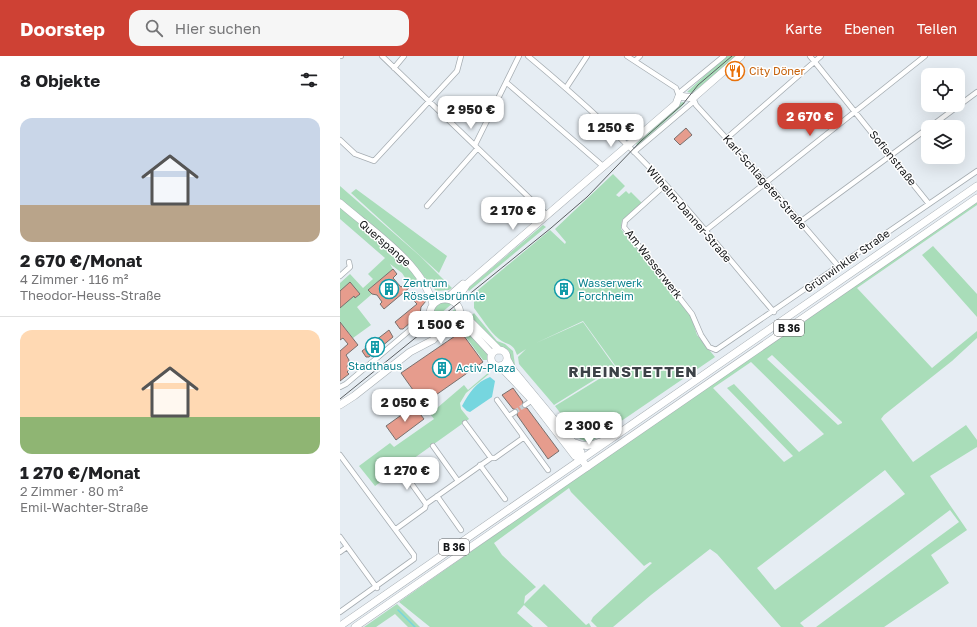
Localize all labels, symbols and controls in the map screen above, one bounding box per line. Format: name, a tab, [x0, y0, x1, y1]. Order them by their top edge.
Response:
search box	[129, 10, 409, 46]
text: Doorstep	[20, 17, 105, 40]
icon: search	[143, 17, 165, 39]
text: Hier suchen	[175, 19, 261, 37]
text: Karte	[785, 20, 822, 37]
text: Ebenen	[844, 20, 895, 37]
text: Teilen	[917, 20, 957, 37]
restaurant icon: City Döner	[724, 60, 746, 82]
place label: City Döner	[749, 64, 805, 77]
map controls	[921, 68, 965, 164]
button: locate	[921, 68, 965, 112]
icon: filters	[298, 69, 320, 91]
text: 8 Objekte	[20, 70, 100, 91]
pin: 2 950 €	[434, 96, 508, 130]
text: 2 950 €	[447, 101, 495, 117]
pin: 2 670 €	[773, 103, 847, 137]
text: 2 670 €	[786, 108, 834, 124]
pin: 1 250 €	[574, 114, 648, 148]
text: 1 250 €	[588, 119, 634, 135]
button: layers	[921, 120, 965, 164]
street label: Sofienstraße	[867, 128, 920, 188]
street label: Karl-Schlageter-Straße	[721, 132, 810, 232]
icon: home	[134, 144, 206, 216]
street label: Wilhelm-Danner-Straße	[644, 163, 735, 265]
pin: 2 170 €	[476, 197, 550, 231]
text: 2 170 €	[490, 202, 536, 218]
street label: Querspange	[357, 217, 414, 269]
street label: Am Wasserwerk	[623, 226, 686, 301]
street label: Grünwinkler Straße	[801, 226, 892, 295]
text: 2 670 €/Monat	[20, 250, 142, 271]
text: 4 Zimmer · 116 m²	[20, 271, 128, 287]
place label: Zentrum Rösselsbrünnle	[403, 276, 485, 302]
place label: Wasserwerk Forchheim	[578, 276, 643, 302]
building icon: Zentrum Rösselsbrünnle	[378, 278, 400, 300]
building icon: Wasserwerk Forchheim	[553, 278, 575, 300]
text: Theodor-Heuss-Straße	[20, 287, 161, 303]
pin: 1 500 €	[404, 311, 478, 345]
text: 1 500 €	[417, 316, 465, 332]
road number: B 36	[774, 320, 804, 336]
building icon: Stadthaus	[364, 336, 386, 358]
icon: home	[134, 356, 206, 428]
building icon: Activ-Plaza	[431, 357, 453, 379]
place label: Stadthaus	[348, 359, 402, 372]
place label: Activ-Plaza	[456, 361, 516, 374]
district label: RHEINSTETTEN	[568, 362, 698, 380]
pin: 2 050 €	[368, 389, 442, 423]
text: 2 050 €	[381, 394, 429, 410]
pin: 2 300 €	[552, 412, 626, 446]
text: 2 300 €	[565, 417, 613, 433]
pin: 1 270 €	[370, 457, 444, 491]
text: 1 270 €/Monat	[20, 462, 140, 483]
text: 1 270 €	[384, 462, 430, 478]
text: 2 Zimmer · 80 m²	[20, 483, 124, 499]
text: Emil-Wachter-Straße	[20, 499, 148, 515]
road number: B 36	[439, 539, 469, 555]

